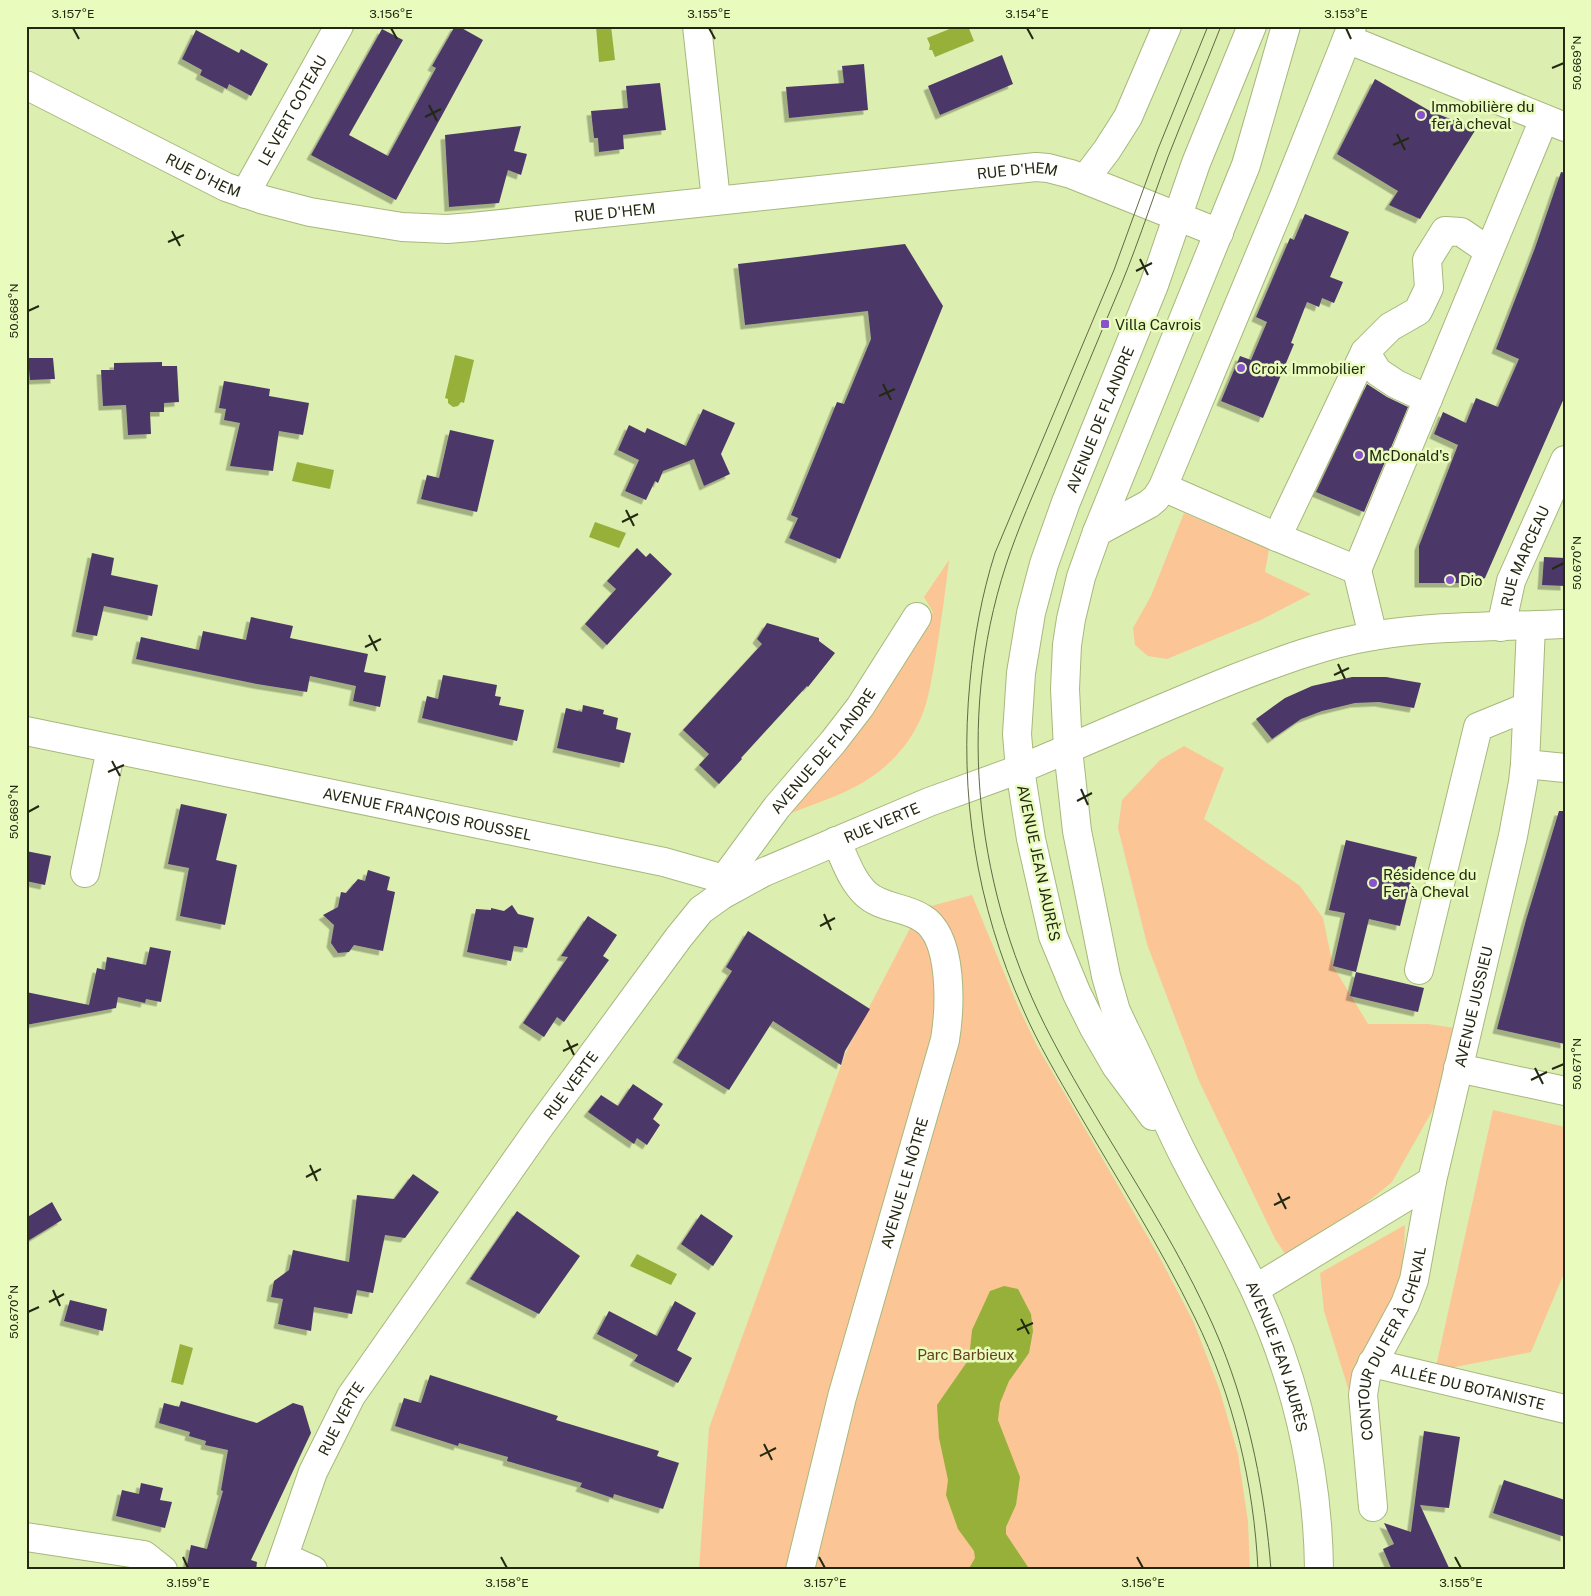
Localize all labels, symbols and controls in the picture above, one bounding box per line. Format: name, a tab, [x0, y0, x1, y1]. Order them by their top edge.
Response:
text: 3.157°E	[51, 7, 95, 21]
text: 3.156°E	[369, 7, 413, 21]
text: 3.155°E	[687, 7, 731, 21]
text: 3.154°E	[1005, 7, 1049, 21]
text: 3.153°E	[1324, 7, 1368, 21]
text: 50.669°N	[1570, 36, 1584, 90]
street label: LE VERT COTEAU	[254, 52, 329, 168]
place label: Immobilière du fer à cheval	[1431, 98, 1534, 132]
marker: Immobilière du fer à cheval	[1415, 109, 1427, 121]
street label: RUE D'HEM	[163, 149, 243, 200]
street label: RUE D'HEM	[976, 158, 1060, 182]
street label: RUE D'HEM	[573, 199, 656, 225]
text: 50.668°N	[7, 284, 21, 338]
place label: Villa Cavrois	[1115, 316, 1201, 333]
marker: Villa Cavrois	[1099, 318, 1111, 330]
street label: AVENUE DE FLANDRE	[1062, 344, 1137, 495]
place label: Croix Immobilier	[1251, 360, 1365, 377]
marker: Croix Immobilier	[1235, 362, 1247, 374]
place label: McDonald's	[1369, 447, 1449, 464]
marker: McDonald's	[1353, 449, 1365, 461]
street label: RUE MARCEAU	[1497, 503, 1552, 608]
text: 50.670°N	[1570, 536, 1584, 590]
place label: Dio	[1460, 572, 1483, 589]
marker: Dio	[1444, 574, 1456, 586]
street label: AVENUE DE FLANDRE	[767, 685, 878, 816]
street label: AVENUE JEAN JAURÈS	[1014, 783, 1064, 943]
street label: AVENUE FRANÇOIS ROUSSEL	[322, 784, 534, 843]
text: 50.669°N	[7, 785, 21, 839]
street label: RUE VERTE	[841, 799, 922, 846]
place label: Résidence du Fer à Cheval	[1383, 866, 1476, 900]
marker: Résidence du Fer à Cheval	[1367, 877, 1379, 889]
street label: AVENUE JUSSIEU	[1451, 944, 1495, 1069]
text: 50.671°N	[1570, 1038, 1584, 1090]
street label: RUE VERTE	[539, 1048, 601, 1123]
street label: AVENUE LE NÔTRE	[877, 1115, 931, 1250]
street label: CONTOUR DU FER À CHEVAL	[1354, 1245, 1428, 1441]
street label: AVENUE JEAN JAURÈS	[1243, 1278, 1311, 1434]
text: 50.670°N	[7, 1285, 21, 1339]
park label: Parc Barbieux	[917, 1346, 1015, 1363]
street label: ALLÉE DU BOTANISTE	[1389, 1359, 1547, 1413]
street label: RUE VERTE	[314, 1378, 367, 1458]
text: 3.159°E	[166, 1576, 210, 1590]
text: 3.158°E	[485, 1576, 529, 1590]
text: 3.157°E	[803, 1576, 847, 1590]
text: 3.156°E	[1121, 1576, 1165, 1590]
text: 3.155°E	[1439, 1576, 1483, 1590]

